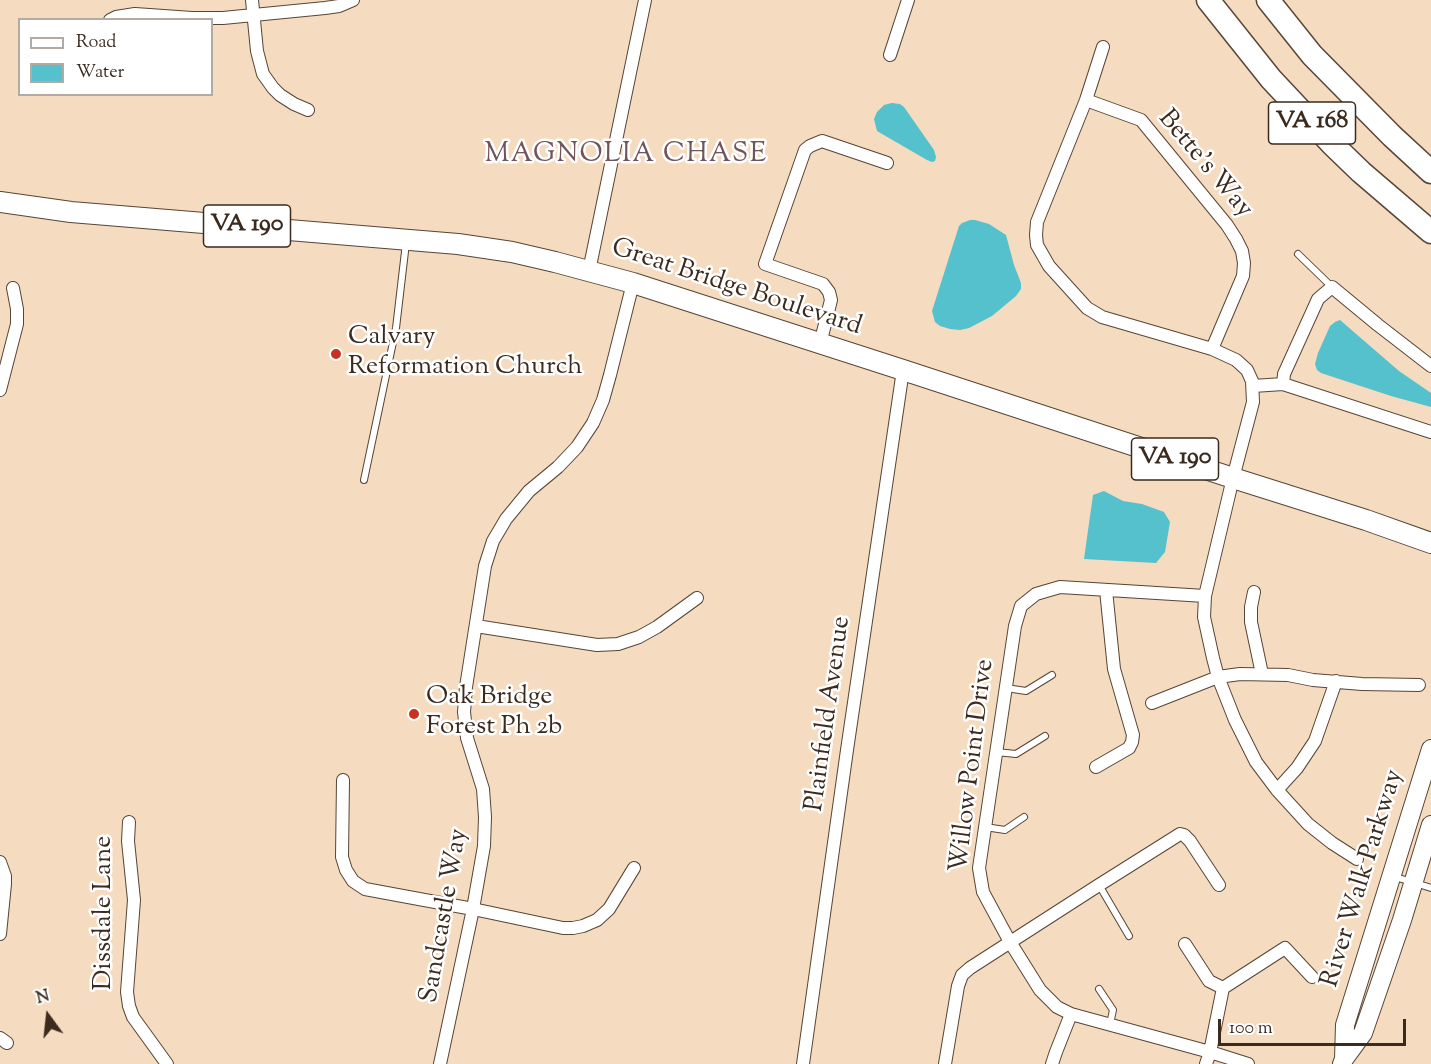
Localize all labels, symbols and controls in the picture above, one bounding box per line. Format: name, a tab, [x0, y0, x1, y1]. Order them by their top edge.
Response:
legend	[18, 18, 213, 96]
text: Road	[76, 30, 116, 56]
text: Water	[76, 60, 124, 86]
road number: VA 168	[1268, 102, 1356, 144]
street label: Bette's Way	[1150, 105, 1258, 225]
district label: MAGNOLIA CHASE	[485, 140, 767, 172]
road number: VA 190	[204, 205, 290, 247]
street label: Great Bridge Boulevard	[607, 234, 865, 344]
place label: Calvary Reformation Church	[348, 323, 583, 384]
marker: Calvary Reformation Church	[329, 347, 343, 361]
road number: VA 190	[1132, 438, 1218, 480]
street label: Plainfield Avenue	[801, 614, 859, 814]
street label: Willow Point Drive	[945, 658, 1003, 874]
place label: Oak Bridge Forest Ph 2b	[426, 683, 562, 744]
marker: Oak Bridge Forest Ph 2b	[407, 707, 421, 721]
street label: River Walk Parkway	[1316, 766, 1412, 992]
street label: Sandcastle Way	[415, 826, 477, 1006]
street label: Dissdale Lane	[90, 836, 122, 990]
text: N	[34, 985, 52, 1011]
north arrow	[18, 986, 78, 1046]
scale bar	[1221, 1007, 1408, 1045]
text: 100 m	[1229, 1016, 1273, 1042]

